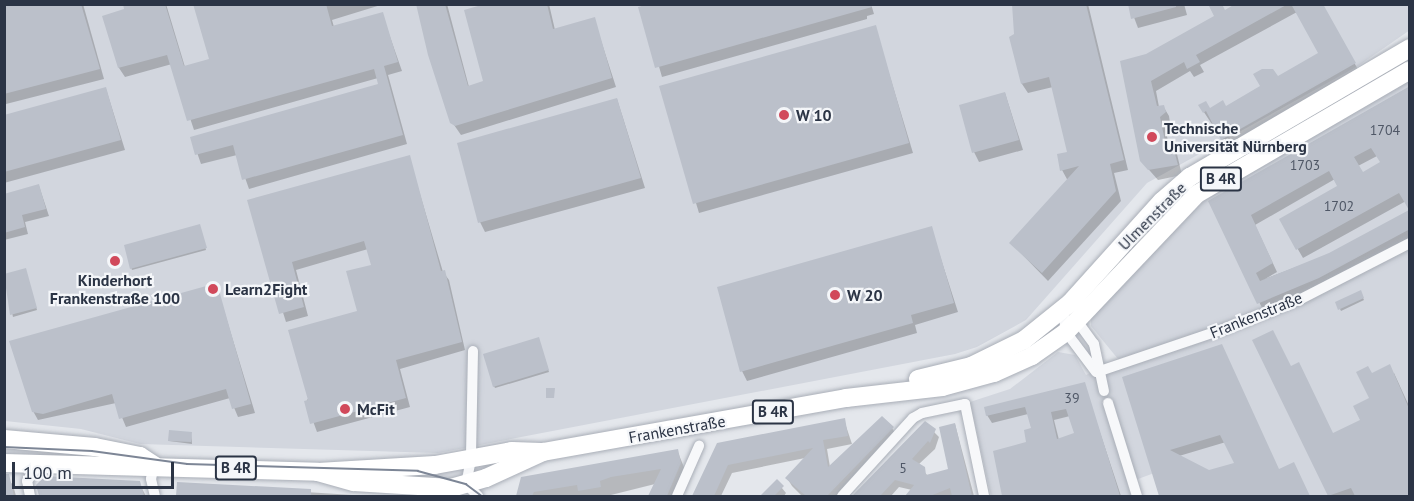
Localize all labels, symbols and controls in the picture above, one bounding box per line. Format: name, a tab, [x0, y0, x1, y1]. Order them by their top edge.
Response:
place label: W 10	[796, 105, 832, 125]
marker: W 10	[777, 108, 791, 122]
place label: Technische Universität Nürnberg	[1164, 118, 1307, 156]
house number: 1704	[1370, 122, 1400, 138]
marker: Technische Universität Nürnberg	[1145, 130, 1159, 144]
house number: 1703	[1290, 157, 1320, 173]
road number: B 4R	[1198, 167, 1244, 191]
street label: Ulmenstraße	[1114, 178, 1190, 254]
house number: 1702	[1324, 198, 1354, 214]
marker: Kinderhort Frankenstraße 100	[108, 254, 122, 268]
place label: Kinderhort Frankenstraße 100	[50, 270, 180, 308]
place label: Learn2Fight	[225, 279, 307, 299]
marker: Learn2Fight	[206, 282, 220, 296]
place label: W 20	[847, 285, 883, 305]
marker: W 20	[828, 288, 842, 302]
street label: Frankenstraße	[1207, 288, 1305, 342]
house number: 39	[1064, 390, 1080, 406]
place label: McFit	[357, 399, 395, 419]
road number: B 4R	[750, 400, 796, 424]
marker: McFit	[338, 402, 352, 416]
street label: Frankenstraße	[627, 411, 727, 447]
scale bar	[15, 450, 177, 488]
road number: B 4R	[214, 456, 258, 480]
house number: 5	[899, 460, 907, 476]
text: 100 m	[23, 461, 72, 484]

